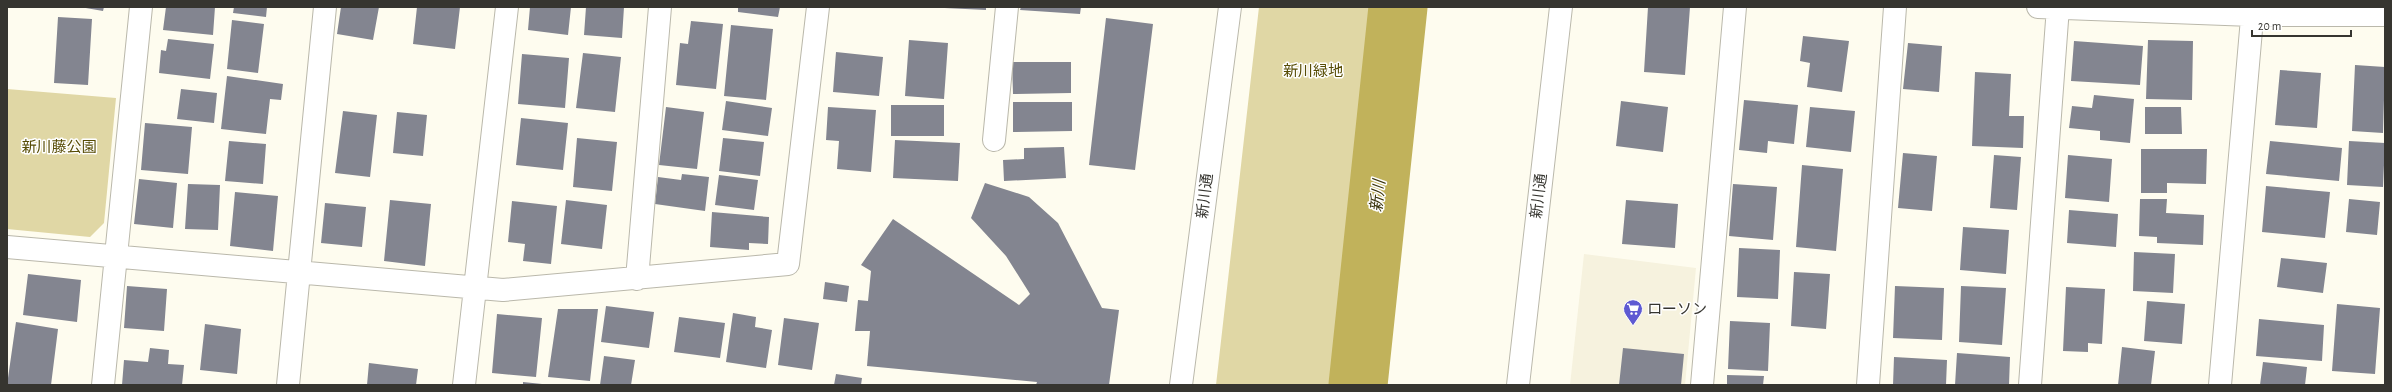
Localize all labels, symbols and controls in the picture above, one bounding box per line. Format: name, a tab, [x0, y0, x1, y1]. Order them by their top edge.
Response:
scale bar	[2252, 12, 2351, 38]
text: 20 m	[2258, 20, 2281, 32]
park label: 新川緑地	[1283, 63, 1343, 79]
park label: 新川藤公園	[21, 139, 97, 155]
street label: 新川通	[1194, 173, 1215, 219]
street label: 新川通	[1528, 173, 1549, 219]
water label: 新川	[1367, 177, 1388, 213]
supermarket icon: ローソン	[1622, 298, 1644, 326]
place label: ローソン	[1647, 302, 1707, 317]

